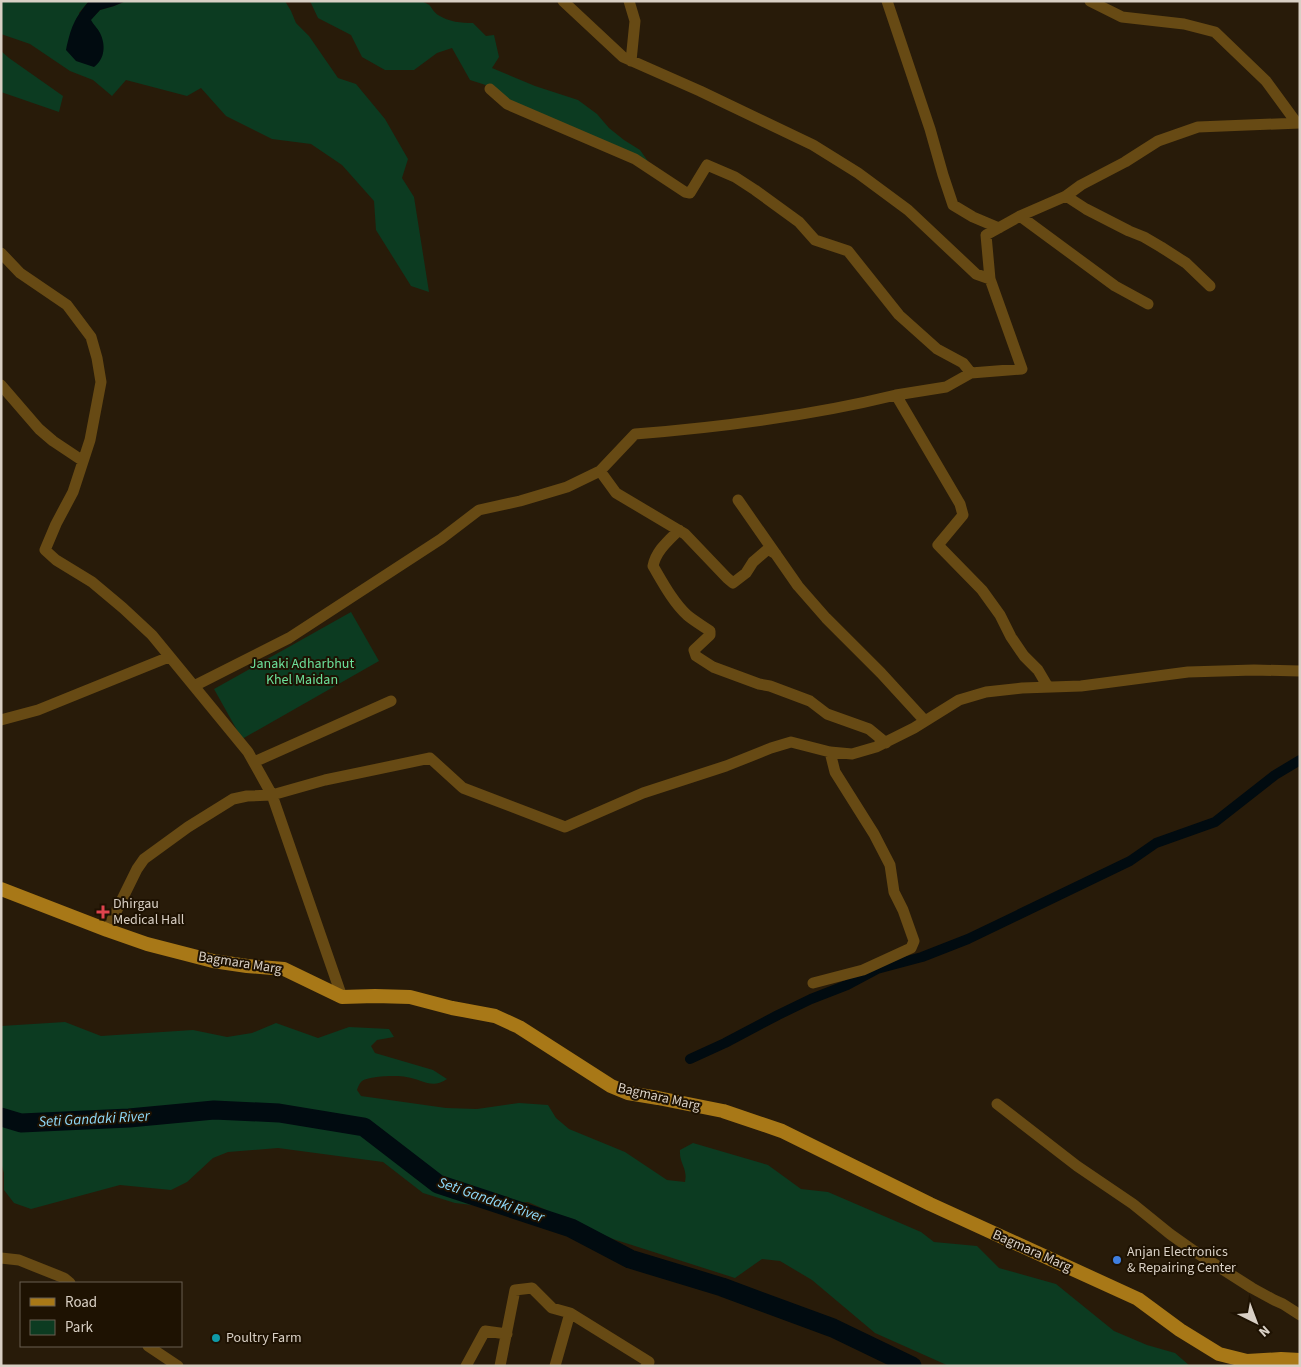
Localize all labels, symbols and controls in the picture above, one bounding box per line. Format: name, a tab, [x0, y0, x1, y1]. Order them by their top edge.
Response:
park label: Janaki Adharbhut Khel Maidan	[250, 654, 354, 690]
place label: Dhirgau Medical Hall	[113, 894, 185, 930]
marker: Dhirgau Medical Hall	[97, 906, 109, 918]
street label: Bagmara Marg	[197, 947, 283, 979]
street label: Bagmara Marg	[616, 1078, 702, 1116]
water label: Seti Gandaki River	[38, 1106, 151, 1132]
water label: Seti Gandaki River	[435, 1172, 548, 1228]
street label: Bagmara Marg	[989, 1225, 1075, 1277]
place label: Anjan Electronics & Repairing Center	[1127, 1242, 1236, 1278]
marker: Anjan Electronics & Repairing Center	[1111, 1254, 1123, 1266]
legend	[20, 1282, 182, 1347]
text: Road	[65, 1292, 97, 1313]
north arrow	[1231, 1297, 1281, 1347]
text: Park	[65, 1317, 94, 1338]
text: N	[1254, 1320, 1274, 1341]
place label: Poultry Farm	[226, 1328, 302, 1348]
marker: Poultry Farm	[210, 1332, 222, 1344]

